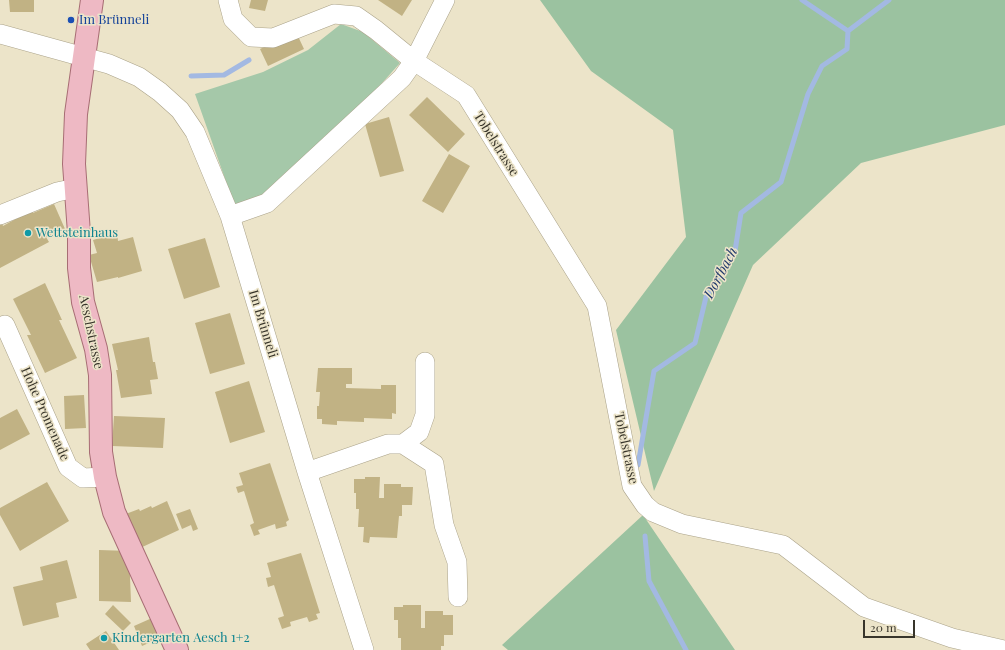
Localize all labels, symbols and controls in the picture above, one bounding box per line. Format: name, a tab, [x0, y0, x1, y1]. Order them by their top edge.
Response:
place label: Im Brünneli	[79, 12, 149, 28]
marker: Im Brünneli	[66, 15, 76, 25]
street label: Tobelstrasse	[470, 109, 522, 179]
place label: Wettsteinhaus	[36, 225, 118, 241]
marker: Wettsteinhaus	[23, 228, 33, 238]
water label: Dorfbach	[701, 245, 741, 301]
street label: Im Brünneli	[245, 288, 281, 360]
street label: Aeschstrasse	[76, 293, 106, 371]
street label: Hohe Promenade	[17, 365, 73, 463]
street label: Tobelstrasse	[611, 411, 641, 485]
scale bar	[865, 612, 917, 638]
text: 20 m	[870, 619, 897, 635]
place label: Kindergarten Aesch 1+2	[112, 630, 250, 646]
marker: Kindergarten Aesch 1+2	[99, 633, 109, 643]

